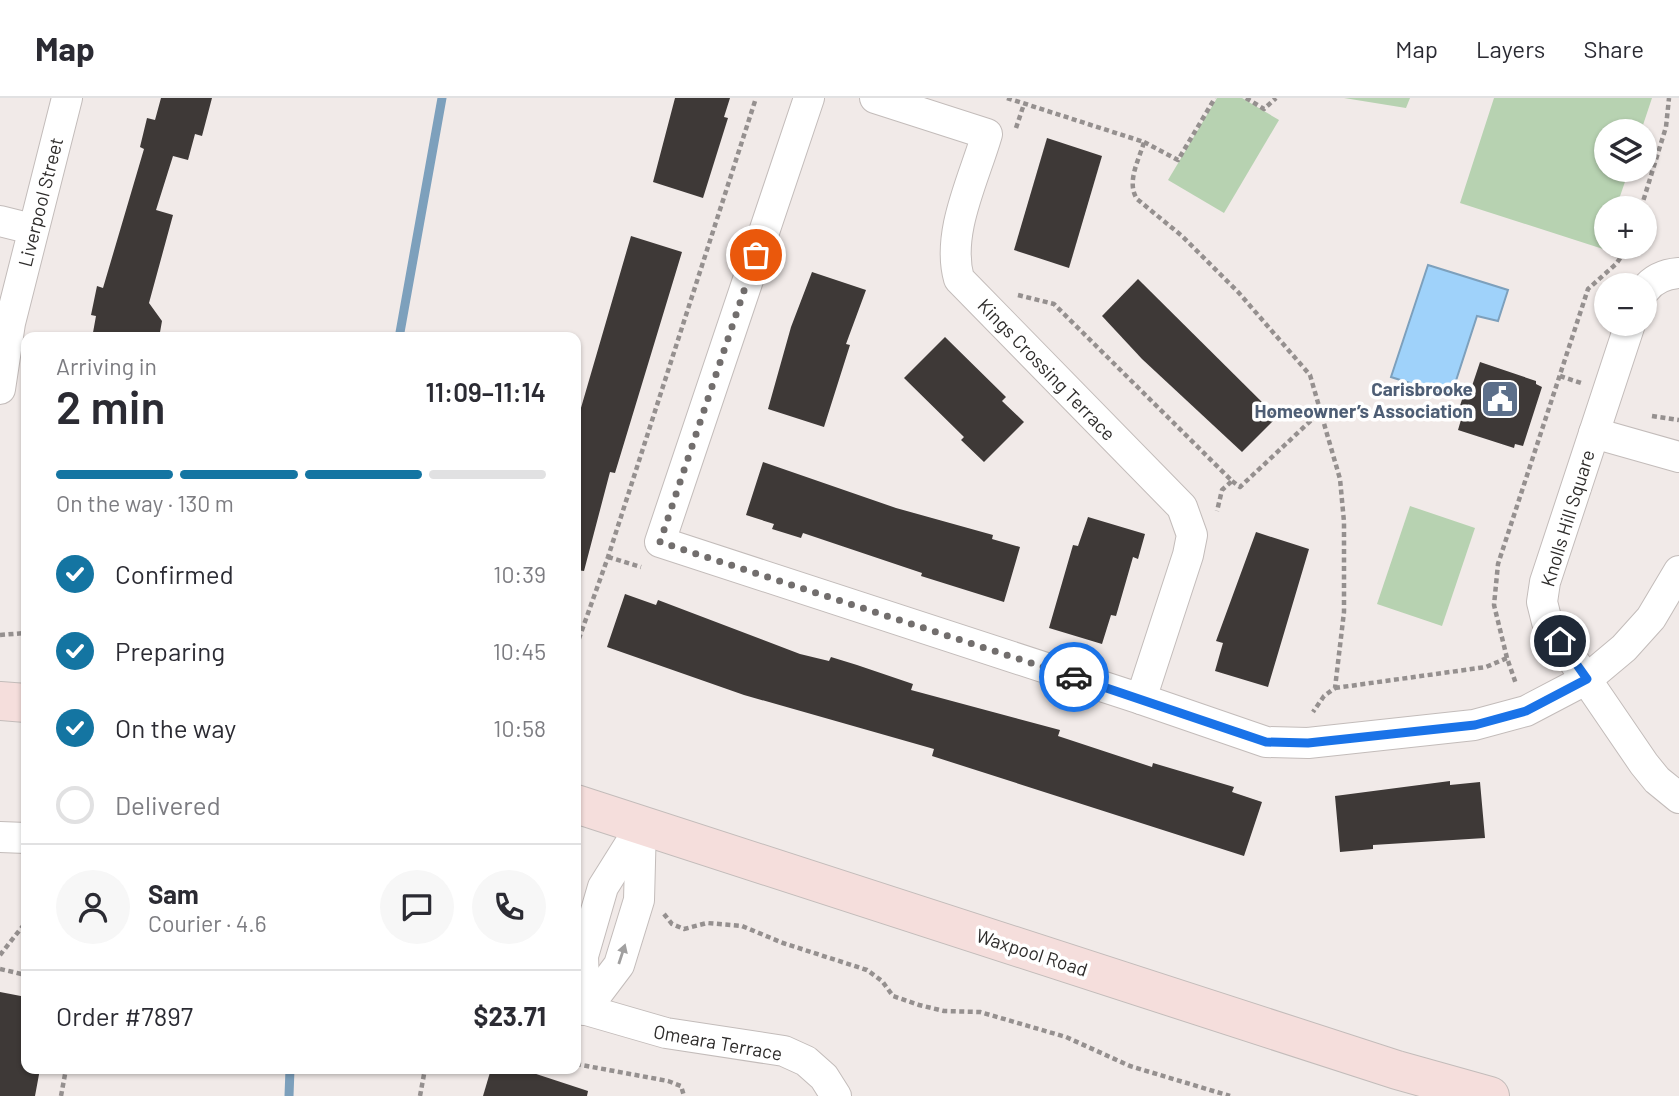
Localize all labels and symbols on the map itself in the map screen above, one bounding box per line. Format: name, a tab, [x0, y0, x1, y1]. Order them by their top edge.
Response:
street label: Liverpool Street	[13, 135, 67, 269]
pin	[726, 225, 786, 285]
street label: Kings Crossing Terrace	[973, 293, 1121, 445]
place label: Carisbrooke Homeowner’s Association	[1255, 377, 1473, 422]
public building icon: Carisbrooke Homeowner’s Association	[1479, 378, 1521, 420]
street label: Knolls Hill Square	[1535, 447, 1599, 589]
pin	[1530, 611, 1590, 671]
courier	[1039, 642, 1109, 712]
street label: Waxpool Road	[973, 923, 1091, 981]
one-way arrow	[618, 943, 628, 964]
street label: Omeara Terrace	[652, 1019, 784, 1065]

